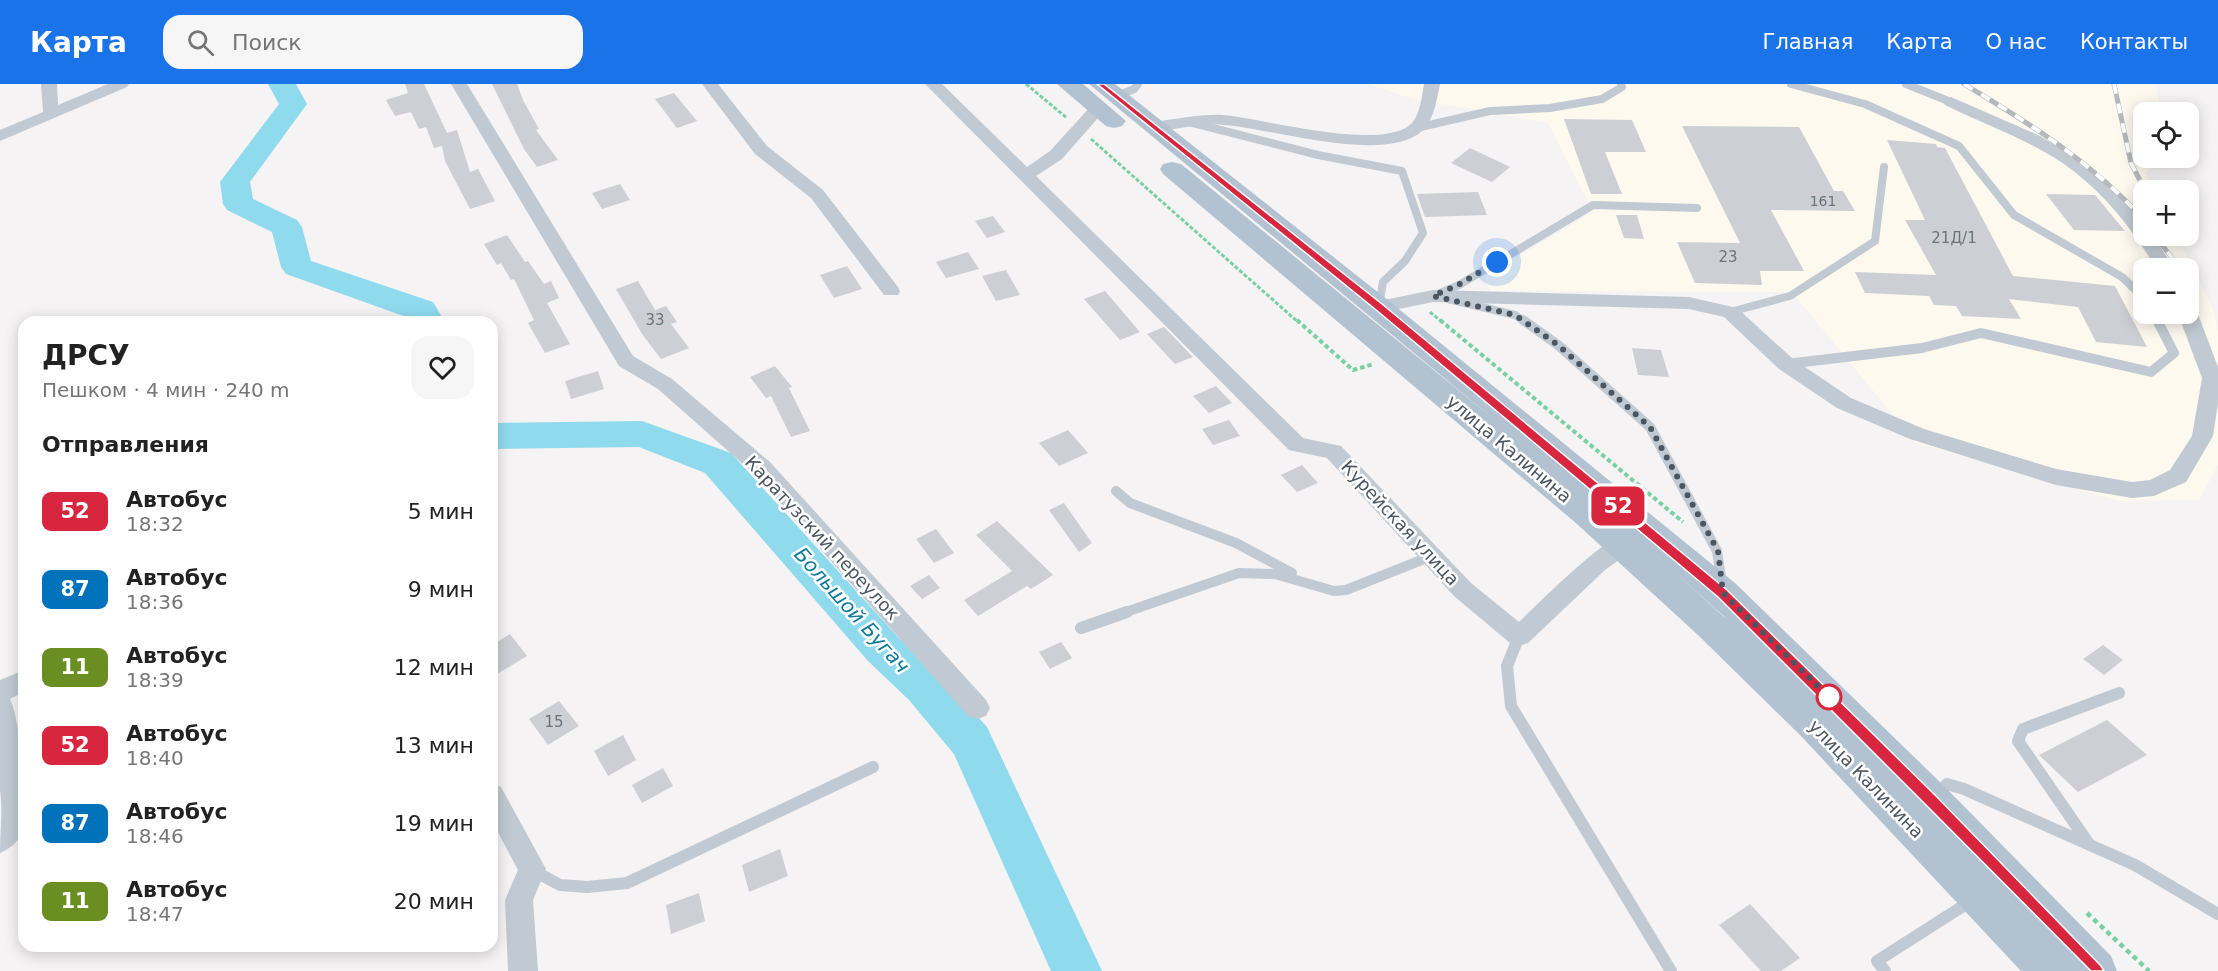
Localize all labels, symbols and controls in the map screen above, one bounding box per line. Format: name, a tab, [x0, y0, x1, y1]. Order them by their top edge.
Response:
search box	[163, 15, 583, 69]
text: Карта	[30, 26, 127, 59]
icon: search	[184, 26, 217, 59]
text: Поиск	[232, 30, 302, 55]
text: Главная	[1763, 30, 1853, 54]
text: Карта	[1886, 30, 1953, 54]
text: О нас	[1986, 30, 2047, 54]
text: Контакты	[2080, 30, 2188, 54]
map controls	[2133, 102, 2199, 324]
button: locate	[2133, 102, 2199, 168]
button: +	[2133, 180, 2199, 246]
house number: 161	[1810, 193, 1836, 209]
house number: 21Д/1	[1931, 229, 1977, 247]
your location	[1482, 247, 1512, 277]
house number: 23	[1718, 248, 1738, 266]
button: −	[2133, 258, 2199, 324]
house number: 33	[645, 311, 665, 329]
button: heart	[411, 336, 474, 399]
text: ДРСУ	[42, 339, 130, 372]
text: Пешком · 4 мин · 240 m	[42, 378, 289, 402]
street label: улица Калинина	[1443, 390, 1576, 507]
text: Отправления	[42, 432, 209, 457]
street label: Каратузский переулок	[741, 451, 904, 624]
street label: Курейская улица	[1337, 456, 1464, 589]
line badge: 52	[1591, 486, 1645, 526]
text: Автобус	[126, 487, 228, 512]
text: 52	[1603, 494, 1633, 518]
text: 52	[60, 499, 90, 523]
text: 5 мин	[408, 499, 474, 524]
text: 18:32	[126, 512, 184, 536]
water label: Большой Бугач	[789, 542, 915, 678]
text: Автобус	[126, 565, 228, 590]
text: 87	[60, 577, 90, 601]
text: 9 мин	[408, 577, 474, 602]
text: 18:36	[126, 590, 184, 614]
text: Автобус	[126, 643, 228, 668]
text: 11	[60, 655, 90, 679]
text: 12 мин	[394, 655, 474, 680]
text: 18:39	[126, 668, 184, 692]
unlabelled marker	[1816, 684, 1842, 710]
house number: 15	[544, 713, 564, 731]
street label: улица Калинина	[1805, 715, 1928, 842]
text: Автобус	[126, 721, 228, 746]
text: 52	[60, 733, 90, 757]
text: 13 мин	[394, 733, 474, 758]
text: 18:40	[126, 746, 184, 770]
text: Автобус	[126, 799, 228, 824]
text: 87	[60, 811, 90, 835]
text: 19 мин	[394, 811, 474, 836]
text: 18:46	[126, 824, 184, 848]
text: Автобус	[126, 877, 228, 902]
text: 11	[60, 889, 90, 913]
text: 20 мин	[394, 889, 474, 914]
text: 18:47	[126, 902, 184, 926]

